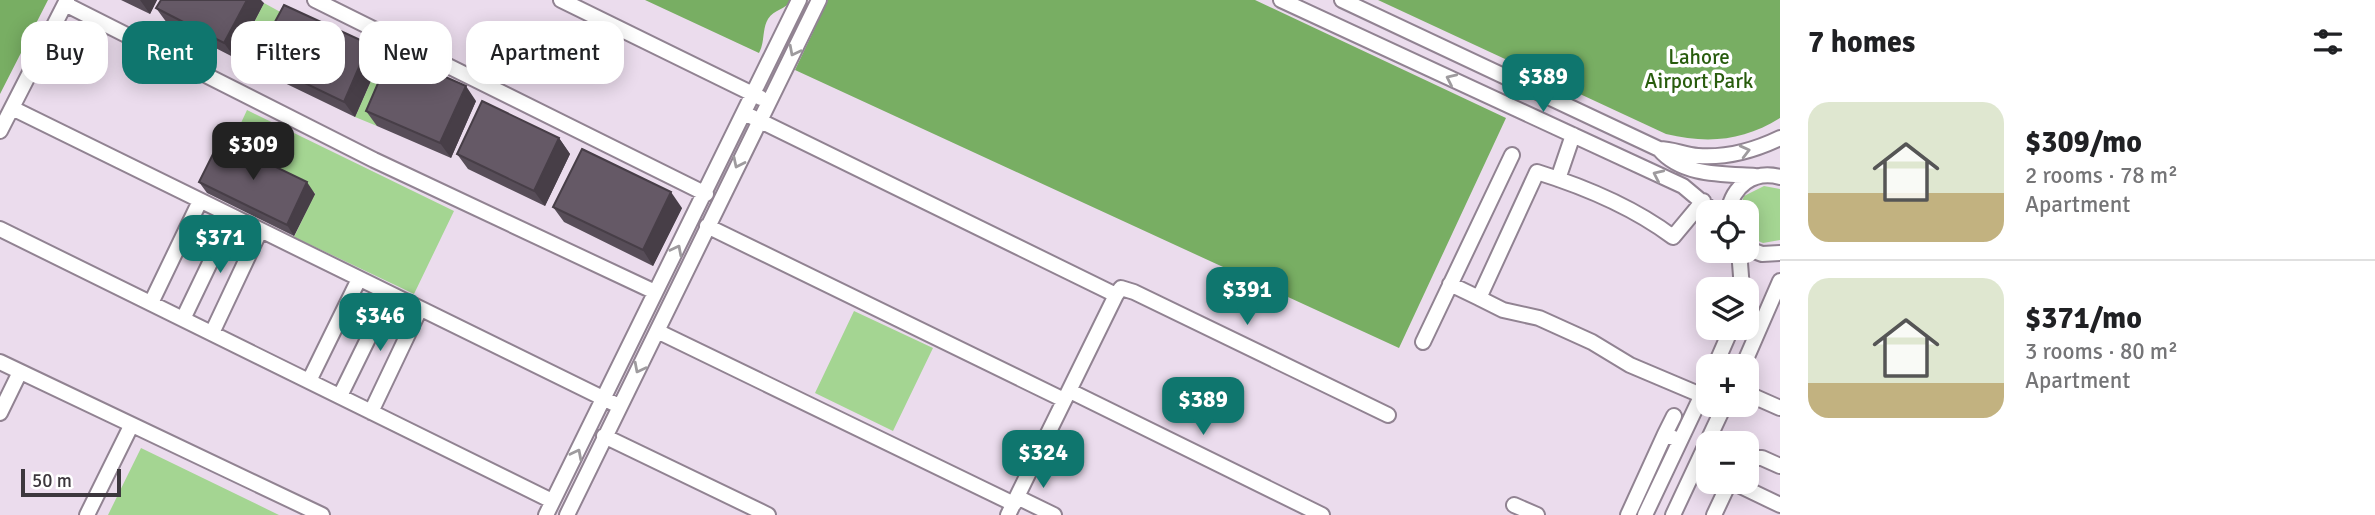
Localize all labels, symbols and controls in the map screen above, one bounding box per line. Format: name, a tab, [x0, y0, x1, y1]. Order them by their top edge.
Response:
chip: Buy	[21, 21, 108, 84]
chip: Rent	[122, 21, 217, 84]
chip: Filters	[231, 21, 345, 84]
chip: New	[359, 21, 452, 84]
chip: Apartment	[466, 21, 624, 84]
icon: filters	[2309, 23, 2347, 61]
text: 7 homes	[1808, 24, 1915, 61]
one-way arrow	[789, 44, 803, 56]
park label: Lahore Airport Park	[1645, 44, 1754, 94]
pin: $389	[1502, 54, 1584, 114]
text: $389	[1518, 62, 1568, 91]
one-way arrow	[1446, 73, 1458, 87]
pin: $309	[212, 122, 294, 182]
text: $309/mo	[2025, 124, 2142, 161]
text: $309	[228, 130, 278, 159]
icon: home	[1864, 130, 1948, 214]
one-way arrow	[1738, 145, 1750, 159]
one-way arrow	[733, 156, 747, 168]
text: 2 rooms · 78 m²	[2025, 161, 2178, 190]
one-way arrow	[1653, 169, 1665, 183]
text: Apartment	[2025, 190, 2130, 219]
map controls	[1696, 200, 1759, 494]
button: locate	[1696, 200, 1759, 263]
pin: $371	[179, 216, 261, 275]
text: $371	[195, 223, 245, 252]
one-way arrow	[669, 245, 682, 257]
pin: $391	[1206, 268, 1288, 327]
text: $391	[1222, 275, 1272, 304]
button: layers	[1696, 277, 1759, 340]
pin: $346	[339, 294, 421, 353]
text: $371/mo	[2025, 300, 2142, 337]
text: $346	[355, 301, 405, 330]
icon: home	[1864, 306, 1948, 390]
text: 3 rooms · 80 m²	[2025, 337, 2178, 366]
button: +	[1696, 354, 1759, 417]
one-way arrow	[633, 360, 647, 373]
text: Apartment	[2025, 366, 2130, 395]
pin: $389	[1162, 378, 1244, 437]
text: $389	[1178, 385, 1228, 414]
pin: $324	[1002, 430, 1084, 490]
button: −	[1696, 431, 1759, 494]
text: $324	[1018, 438, 1068, 467]
one-way arrow	[568, 449, 582, 461]
scale bar	[21, 466, 121, 498]
text: 50 m	[32, 469, 72, 493]

